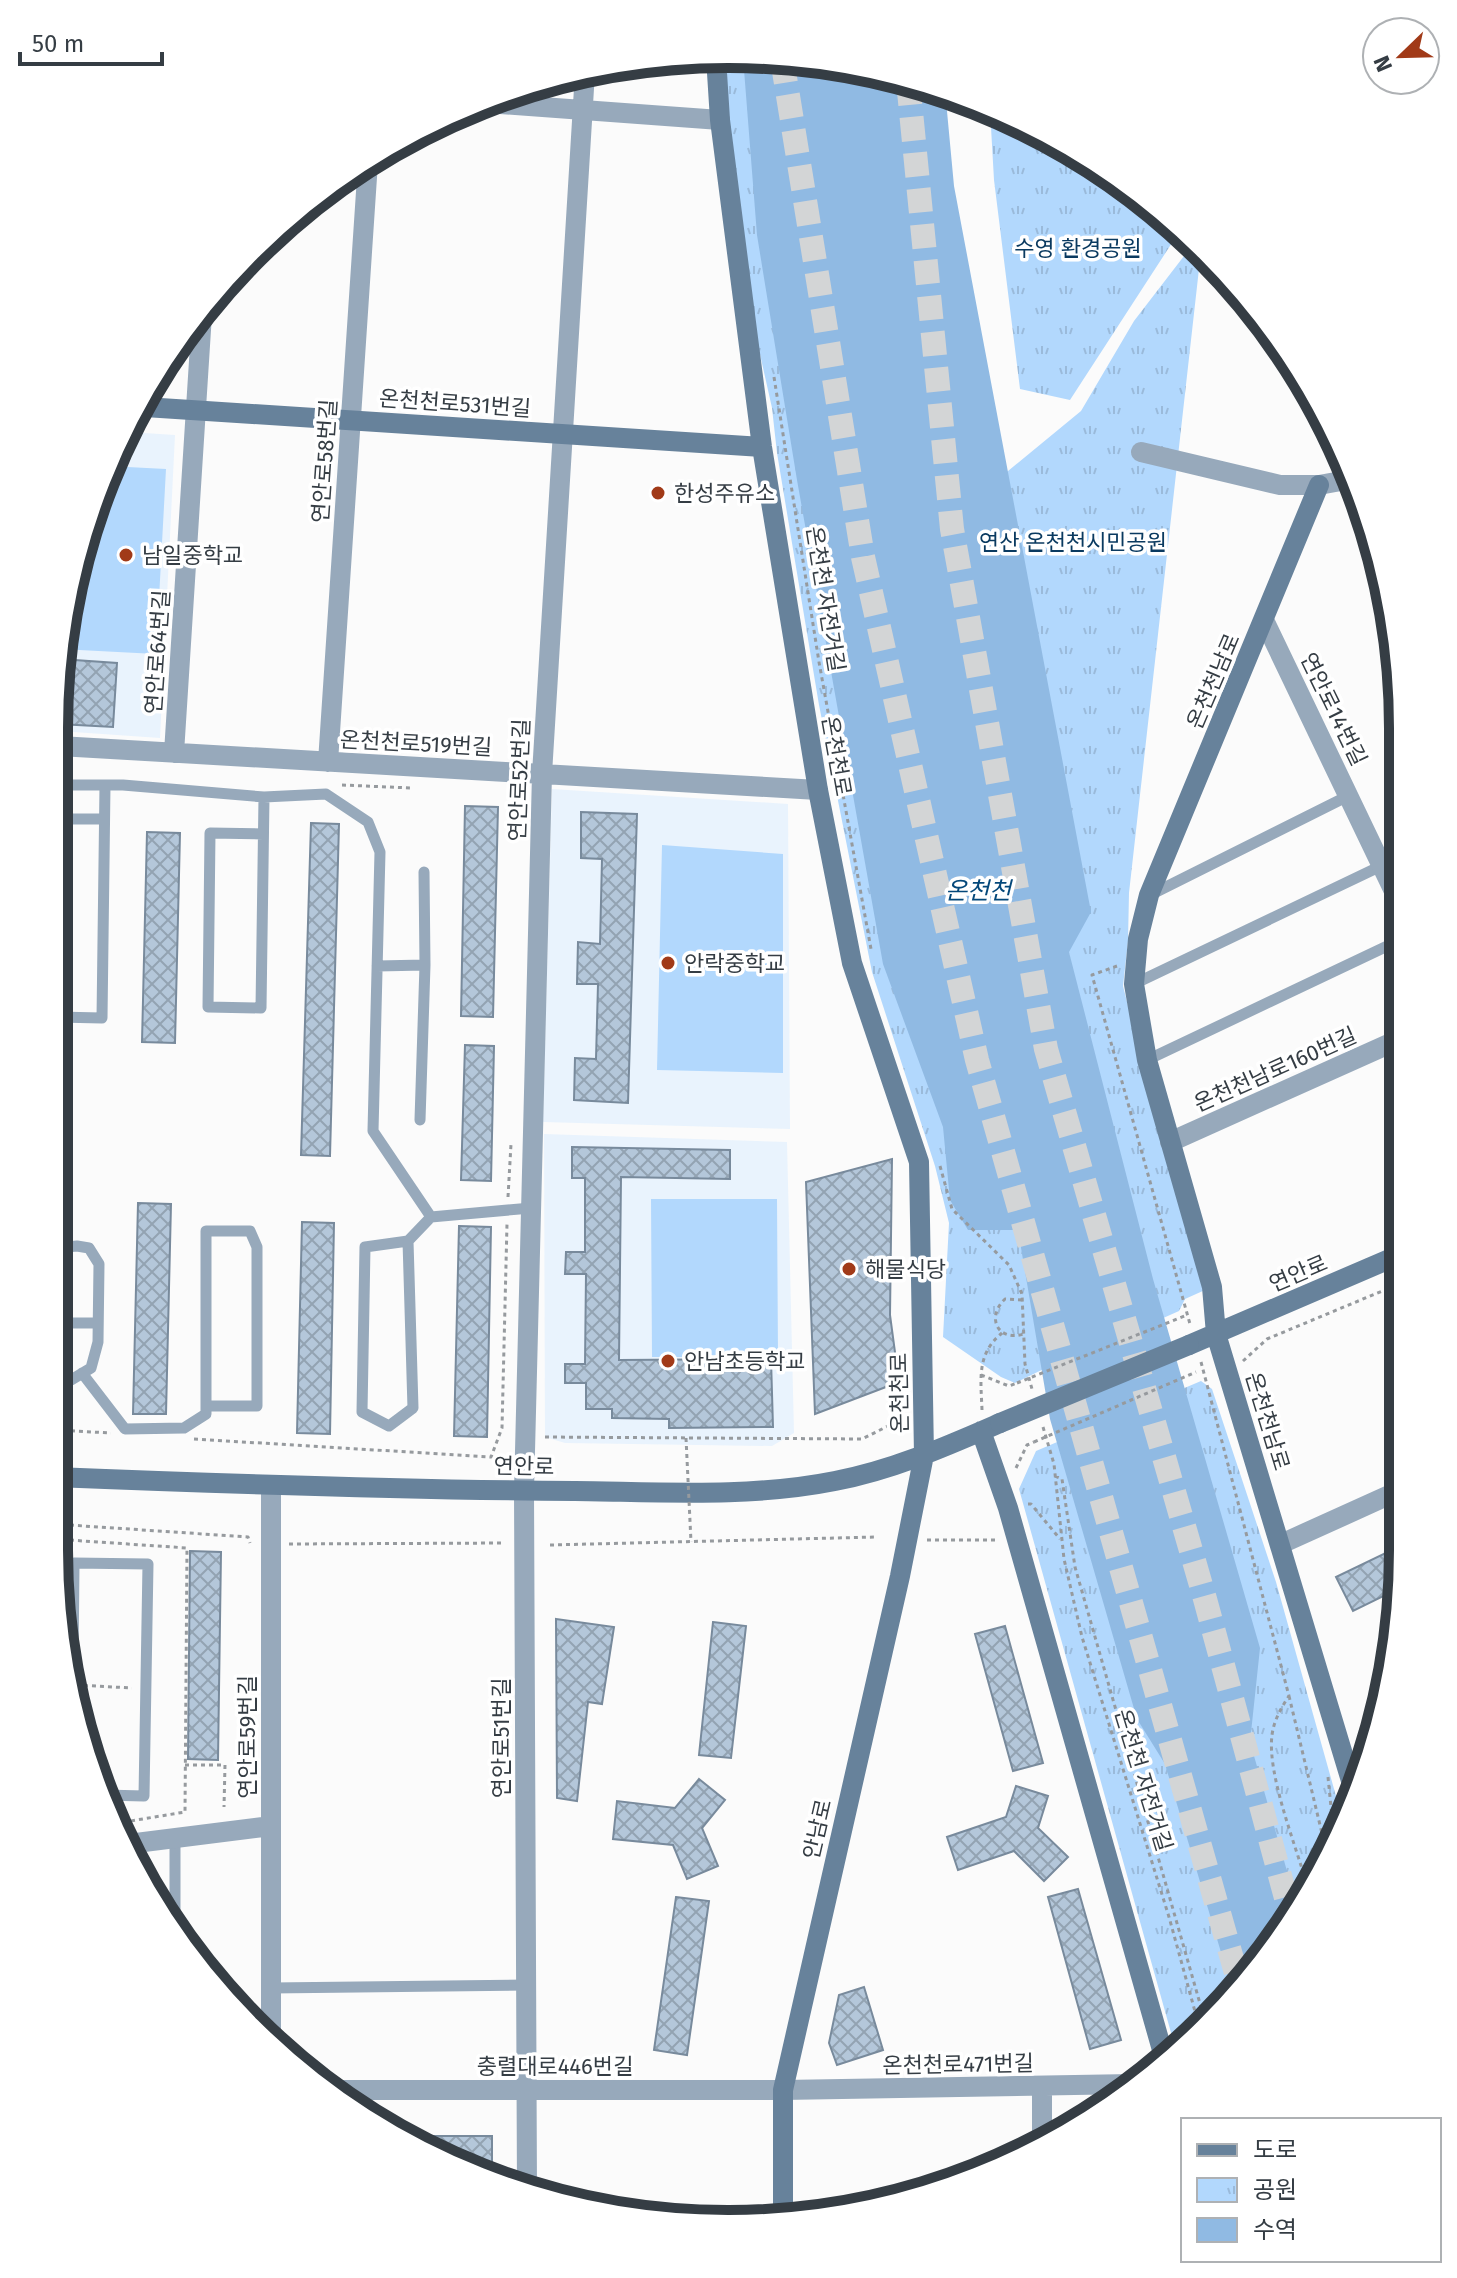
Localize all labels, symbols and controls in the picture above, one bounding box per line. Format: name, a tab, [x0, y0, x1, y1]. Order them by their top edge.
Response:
scale bar	[20, 16, 162, 66]
north arrow	[1361, 16, 1441, 96]
text: 50 m	[32, 30, 84, 58]
text: N	[1368, 52, 1398, 76]
park label: 수영 환경공원	[1014, 235, 1142, 262]
street label: 온천천로531번길	[378, 385, 532, 422]
street label: 연안로58번길	[307, 398, 342, 524]
place label: 한성주유소	[674, 480, 775, 507]
marker: 한성주유소	[649, 484, 667, 502]
street label: 온천천 자전거길	[801, 524, 850, 674]
park label: 연산 온천천시민공원	[979, 529, 1167, 556]
place label: 남일중학교	[142, 542, 243, 569]
marker: 남일중학교	[117, 546, 135, 564]
street label: 연안로64번길	[140, 589, 175, 715]
street label: 온천천남로	[1181, 629, 1246, 733]
street label: 연안로14번길	[1295, 648, 1373, 770]
street label: 온천천로	[816, 714, 857, 798]
street label: 연안로52번길	[504, 718, 535, 842]
street label: 온천천로519번길	[339, 726, 493, 761]
water label: 온천천	[945, 877, 1014, 905]
place label: 안락중학교	[684, 950, 785, 977]
marker: 안락중학교	[659, 954, 677, 972]
street label: 온천천남로160번길	[1190, 1021, 1361, 1117]
street label: 연안로	[1265, 1249, 1331, 1298]
place label: 해물식당	[865, 1256, 946, 1283]
marker: 해물식당	[840, 1260, 858, 1278]
place label: 안남초등학교	[684, 1348, 805, 1375]
marker: 안남초등학교	[659, 1352, 677, 1370]
street label: 온천천로	[885, 1352, 914, 1434]
street label: 온천천남로	[1240, 1369, 1295, 1473]
street label: 연안로	[493, 1452, 555, 1481]
street label: 연안로59번길	[234, 1675, 261, 1799]
street label: 연안로51번길	[488, 1678, 515, 1798]
street label: 온천천 자전거길	[1109, 1706, 1178, 1855]
street label: 안남로	[798, 1796, 837, 1862]
street label: 온천천로471번길	[882, 2050, 1034, 2079]
street label: 충렬대로446번길	[477, 2053, 633, 2080]
legend	[1181, 2118, 1441, 2262]
text: 도로	[1253, 2136, 1297, 2164]
text: 공원	[1253, 2176, 1297, 2204]
text: 수역	[1253, 2216, 1297, 2244]

